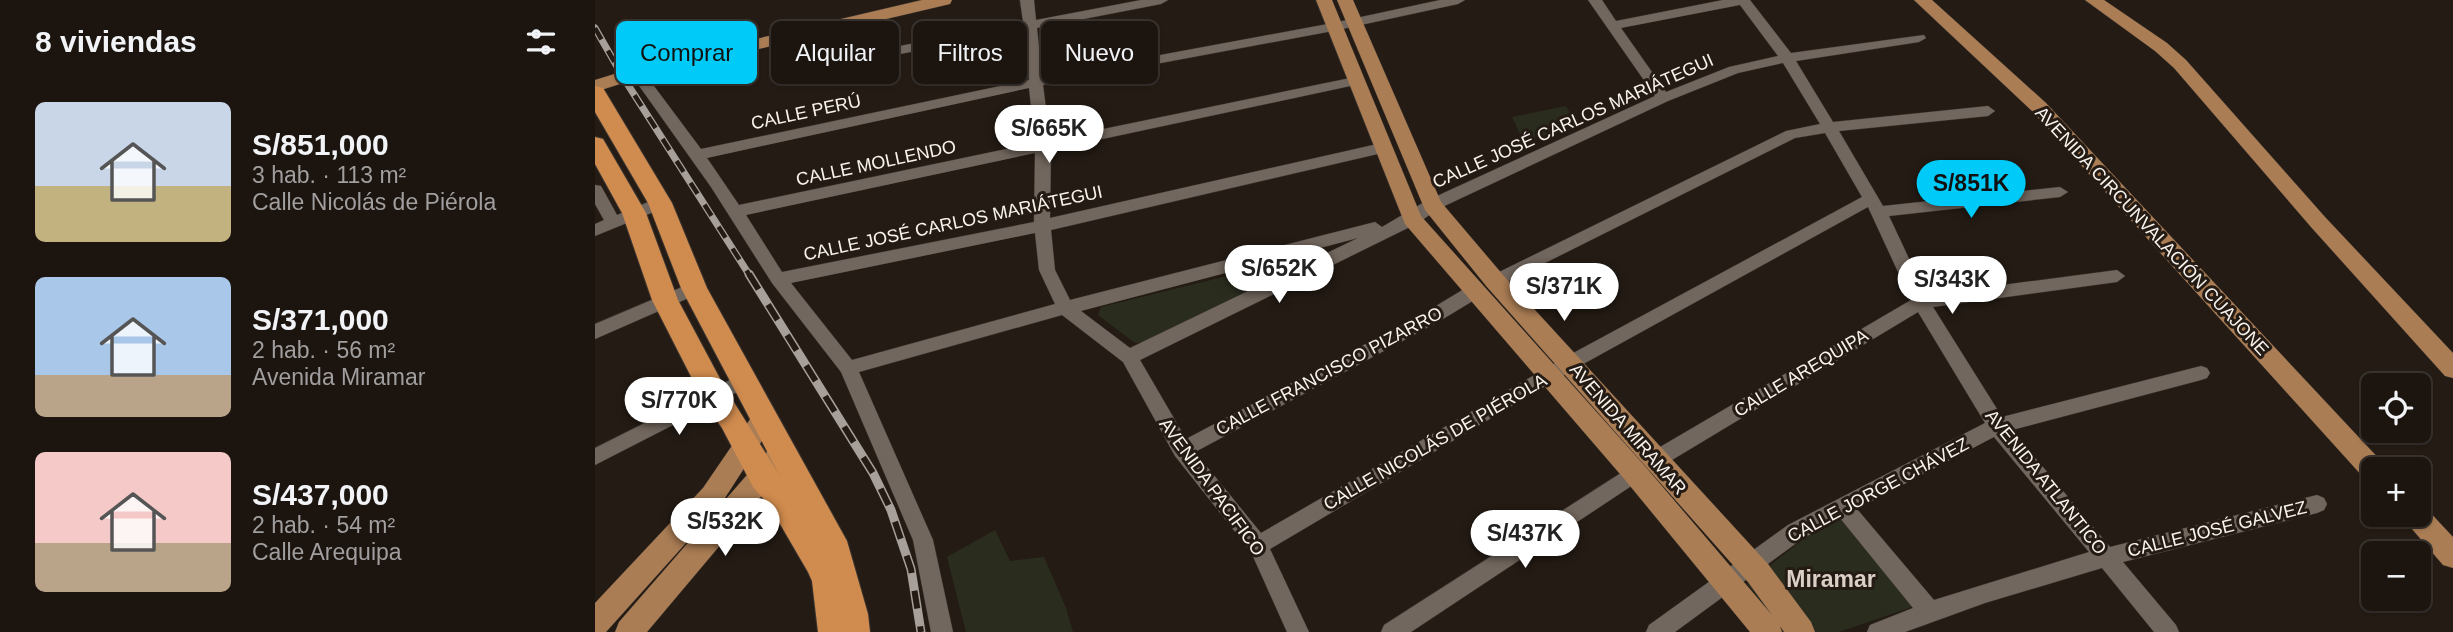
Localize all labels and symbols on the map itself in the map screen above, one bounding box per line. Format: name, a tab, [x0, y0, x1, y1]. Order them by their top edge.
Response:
street label: CALLE JOSÉ CARLOS MARIÁTEGUI	[1430, 50, 1716, 192]
street label: CALLE PERÚ	[749, 90, 863, 133]
street label: AVENIDA CIRCUNVALACIÓN CUAJONE	[2031, 102, 2273, 359]
pin: S/665K	[992, 106, 1106, 165]
street label: CALLE MOLLENDO	[794, 136, 958, 190]
pin: S/851K	[1914, 160, 2028, 220]
street label: CALLE JOSÉ CARLOS MARIÁTEGUI	[802, 182, 1104, 264]
pin: S/652K	[1222, 246, 1336, 305]
pin: S/343K	[1895, 256, 2009, 316]
pin: S/371K	[1507, 264, 1621, 323]
street label: CALLE FRANCISCO PIZARRO	[1213, 303, 1445, 439]
street label: CALLE AREQUIPA	[1730, 325, 1872, 421]
street label: AVENIDA MIRAMAR	[1566, 360, 1690, 498]
street label: CALLE NICOLÁS DE PIÉROLA	[1320, 370, 1550, 514]
pin: S/770K	[622, 378, 736, 437]
street label: AVENIDA ATLANTICO	[1981, 406, 2111, 558]
street label: AVENIDA PACIFICO	[1155, 414, 1269, 560]
street label: CALLE JORGE CHÁVEZ	[1784, 434, 1972, 546]
street label: CALLE JOSÉ GALVEZ	[2125, 497, 2309, 561]
pin: S/532K	[668, 498, 782, 558]
pin: S/437K	[1468, 510, 1582, 570]
district label: Miramar	[1786, 566, 1876, 592]

